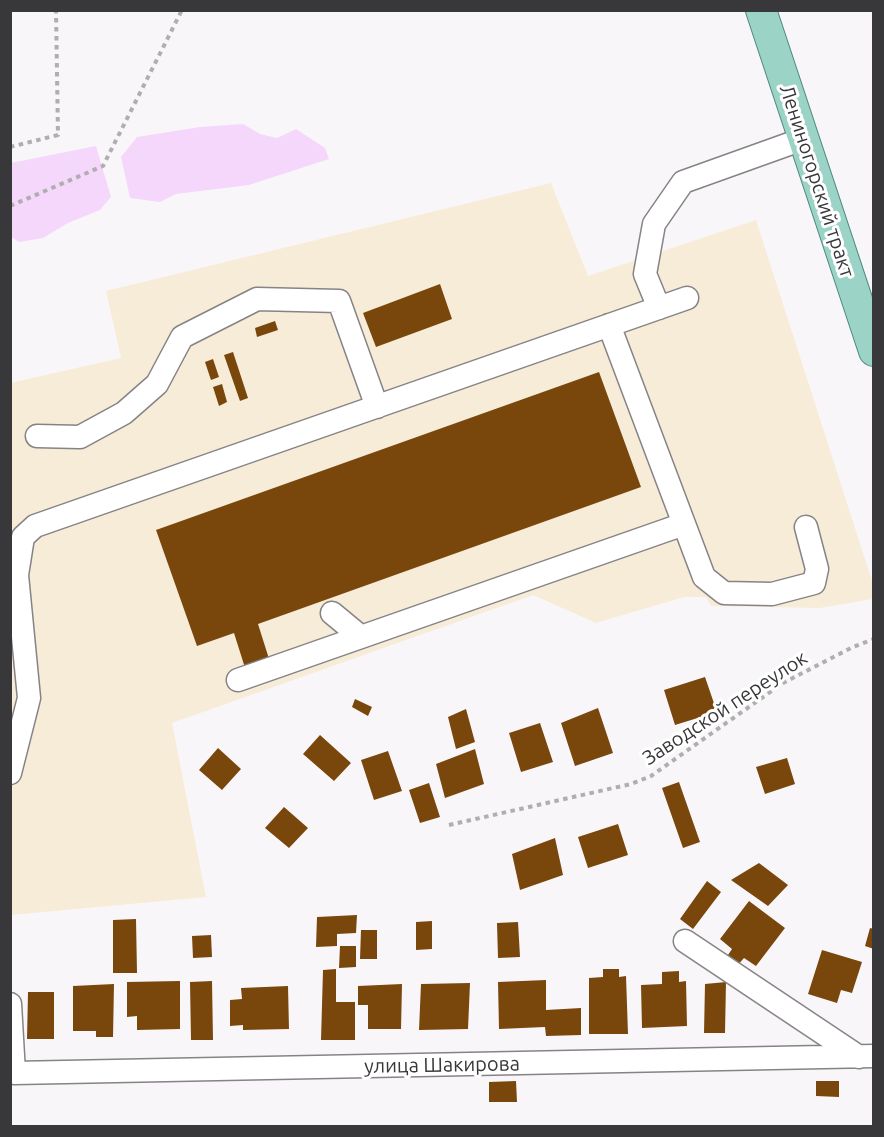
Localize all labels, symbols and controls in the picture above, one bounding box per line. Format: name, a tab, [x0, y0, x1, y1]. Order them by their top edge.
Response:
street label: Лениногорский тракт	[775, 82, 859, 280]
street label: Заводской переулок	[638, 646, 812, 770]
street label: улица Шакирова	[364, 1052, 520, 1078]

